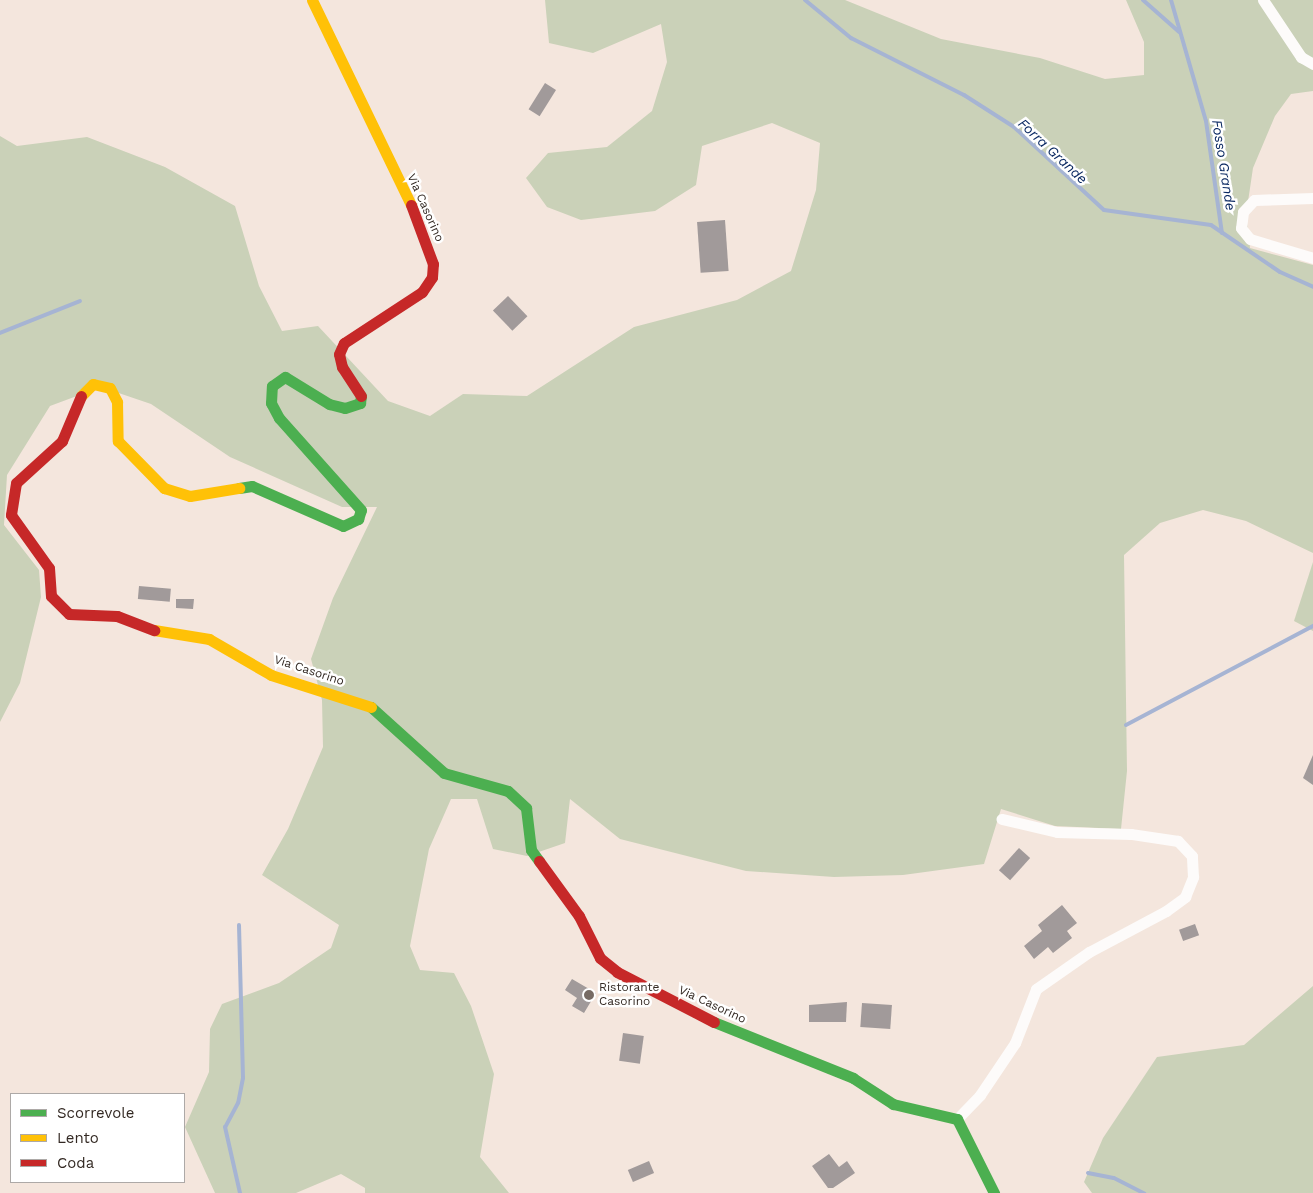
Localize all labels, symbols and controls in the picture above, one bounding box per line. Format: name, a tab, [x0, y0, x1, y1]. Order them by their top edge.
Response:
water label: Forra Grande	[1015, 115, 1091, 187]
water label: Fosso Grande	[1209, 118, 1239, 212]
street label: Via Casorino	[404, 172, 446, 244]
street label: Via Casorino	[272, 653, 346, 689]
place label: Ristorante Casorino	[599, 981, 659, 1009]
street label: Via Casorino	[676, 983, 748, 1027]
marker: Ristorante Casorino	[583, 989, 595, 1001]
legend	[10, 1093, 185, 1183]
text: Scorrevole	[57, 1104, 135, 1122]
text: Lento	[57, 1129, 99, 1147]
text: Coda	[57, 1154, 94, 1172]

